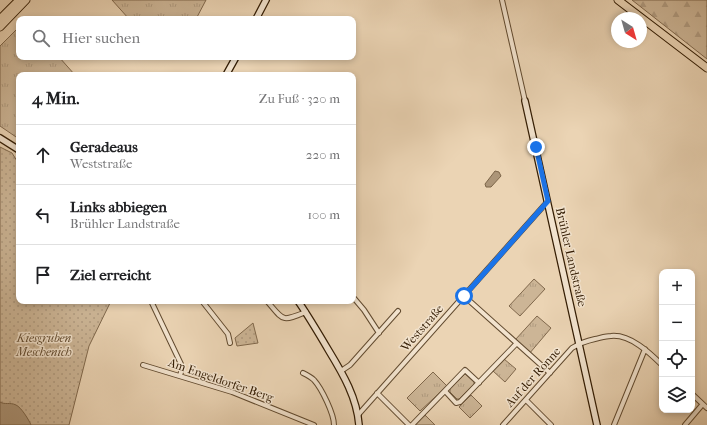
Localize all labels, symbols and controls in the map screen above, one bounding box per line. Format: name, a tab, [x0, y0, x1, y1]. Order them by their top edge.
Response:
north arrow	[611, 12, 647, 48]
search box	[16, 16, 356, 60]
icon: search	[30, 27, 52, 49]
text: Hier suchen	[62, 29, 140, 47]
text: 4 Min.	[32, 88, 79, 108]
text: Zu Fuß · 320 m	[259, 91, 340, 106]
text: Geradeaus	[70, 138, 138, 156]
route end	[527, 138, 545, 156]
icon: ahead	[32, 144, 54, 166]
text: 220 m	[306, 147, 340, 162]
text: Weststraße	[70, 156, 132, 171]
text: Links abbiegen	[70, 198, 167, 216]
icon: left	[32, 204, 54, 226]
street label: Brühler Landstraße	[553, 206, 589, 308]
text: 100 m	[307, 207, 340, 222]
text: Brühler Landstraße	[70, 216, 180, 231]
icon: arrive	[32, 264, 54, 286]
text: Ziel erreicht	[70, 266, 151, 284]
map controls	[659, 269, 695, 413]
button: +	[659, 269, 695, 305]
route start	[455, 287, 473, 305]
street label: Weststraße	[397, 302, 446, 355]
button: −	[659, 305, 695, 341]
park label: Kiesgruben Meschenich	[15, 331, 72, 359]
button: locate	[659, 341, 695, 377]
street label: Auf der Ronne	[502, 344, 563, 410]
street label: Am Engeldorfer Berg	[166, 355, 276, 405]
button: layers	[659, 377, 695, 413]

